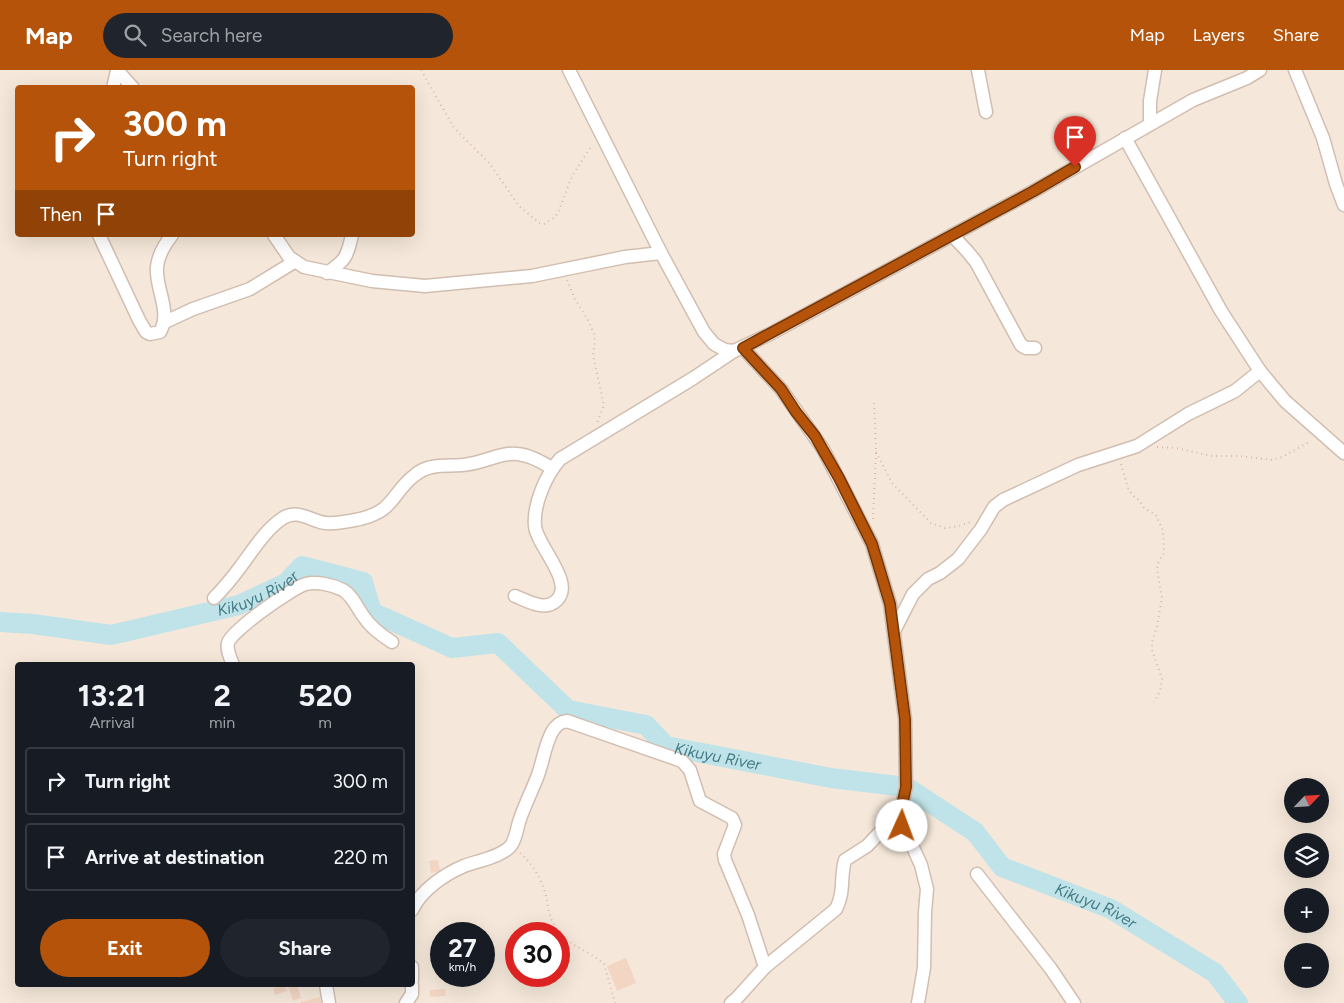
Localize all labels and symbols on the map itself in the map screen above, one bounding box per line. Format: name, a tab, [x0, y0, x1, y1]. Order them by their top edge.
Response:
pin	[1054, 116, 1096, 167]
water label: Kikuyu River	[215, 566, 303, 619]
water label: Kikuyu River	[673, 738, 763, 774]
north arrow	[1284, 778, 1329, 822]
position arrow	[875, 799, 927, 851]
water label: Kikuyu River	[1052, 879, 1141, 932]
speed limit sign: 30	[505, 922, 570, 987]

